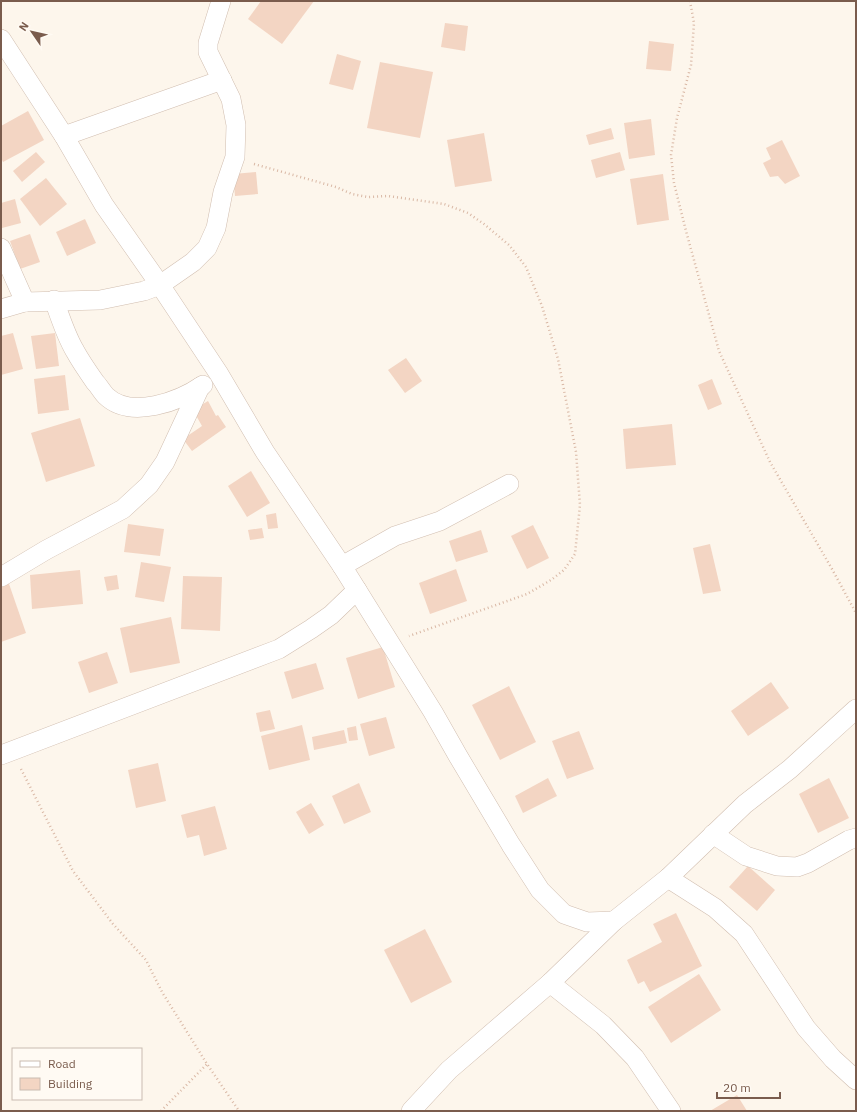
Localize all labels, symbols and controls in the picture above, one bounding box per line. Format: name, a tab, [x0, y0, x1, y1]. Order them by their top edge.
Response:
north arrow	[12, 12, 52, 52]
text: N	[16, 19, 32, 34]
legend	[12, 1048, 142, 1100]
text: Road	[48, 1056, 76, 1071]
scale bar	[717, 1074, 780, 1100]
text: Building	[48, 1076, 93, 1091]
text: 20 m	[723, 1080, 751, 1095]

